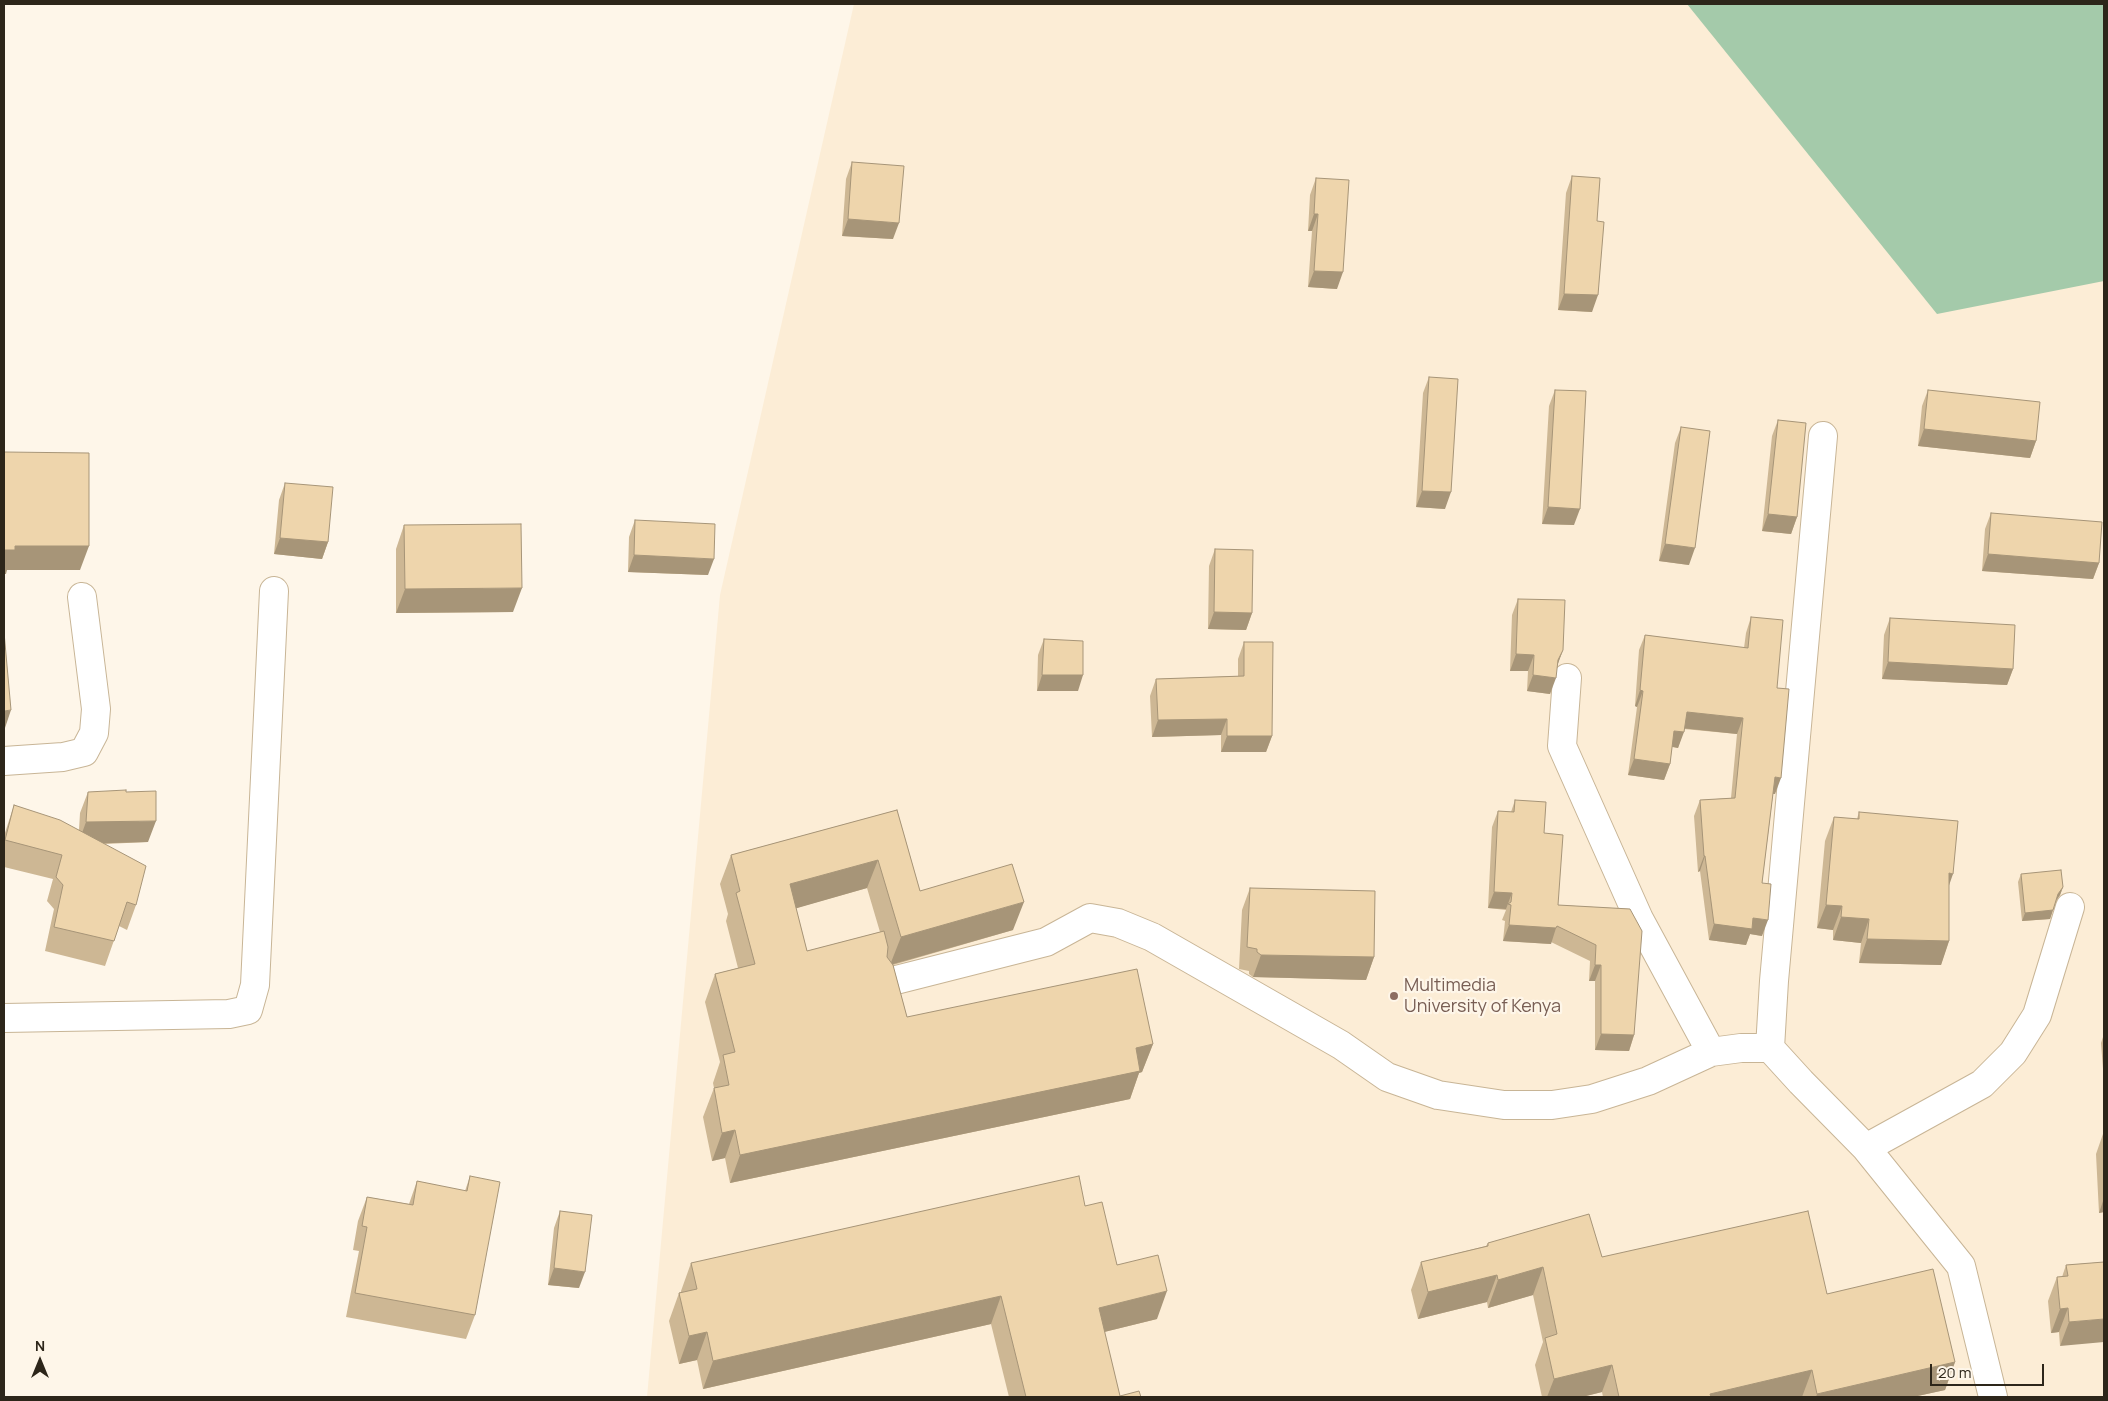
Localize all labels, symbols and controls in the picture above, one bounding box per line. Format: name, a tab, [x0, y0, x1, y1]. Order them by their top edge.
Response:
place label: Multimedia University of Kenya	[1404, 975, 1561, 1018]
marker: Multimedia University of Kenya	[1388, 990, 1400, 1002]
north arrow	[15, 1336, 65, 1386]
text: N	[35, 1336, 45, 1355]
scale bar	[1933, 1354, 2047, 1386]
text: 20 m	[1938, 1362, 1971, 1383]

